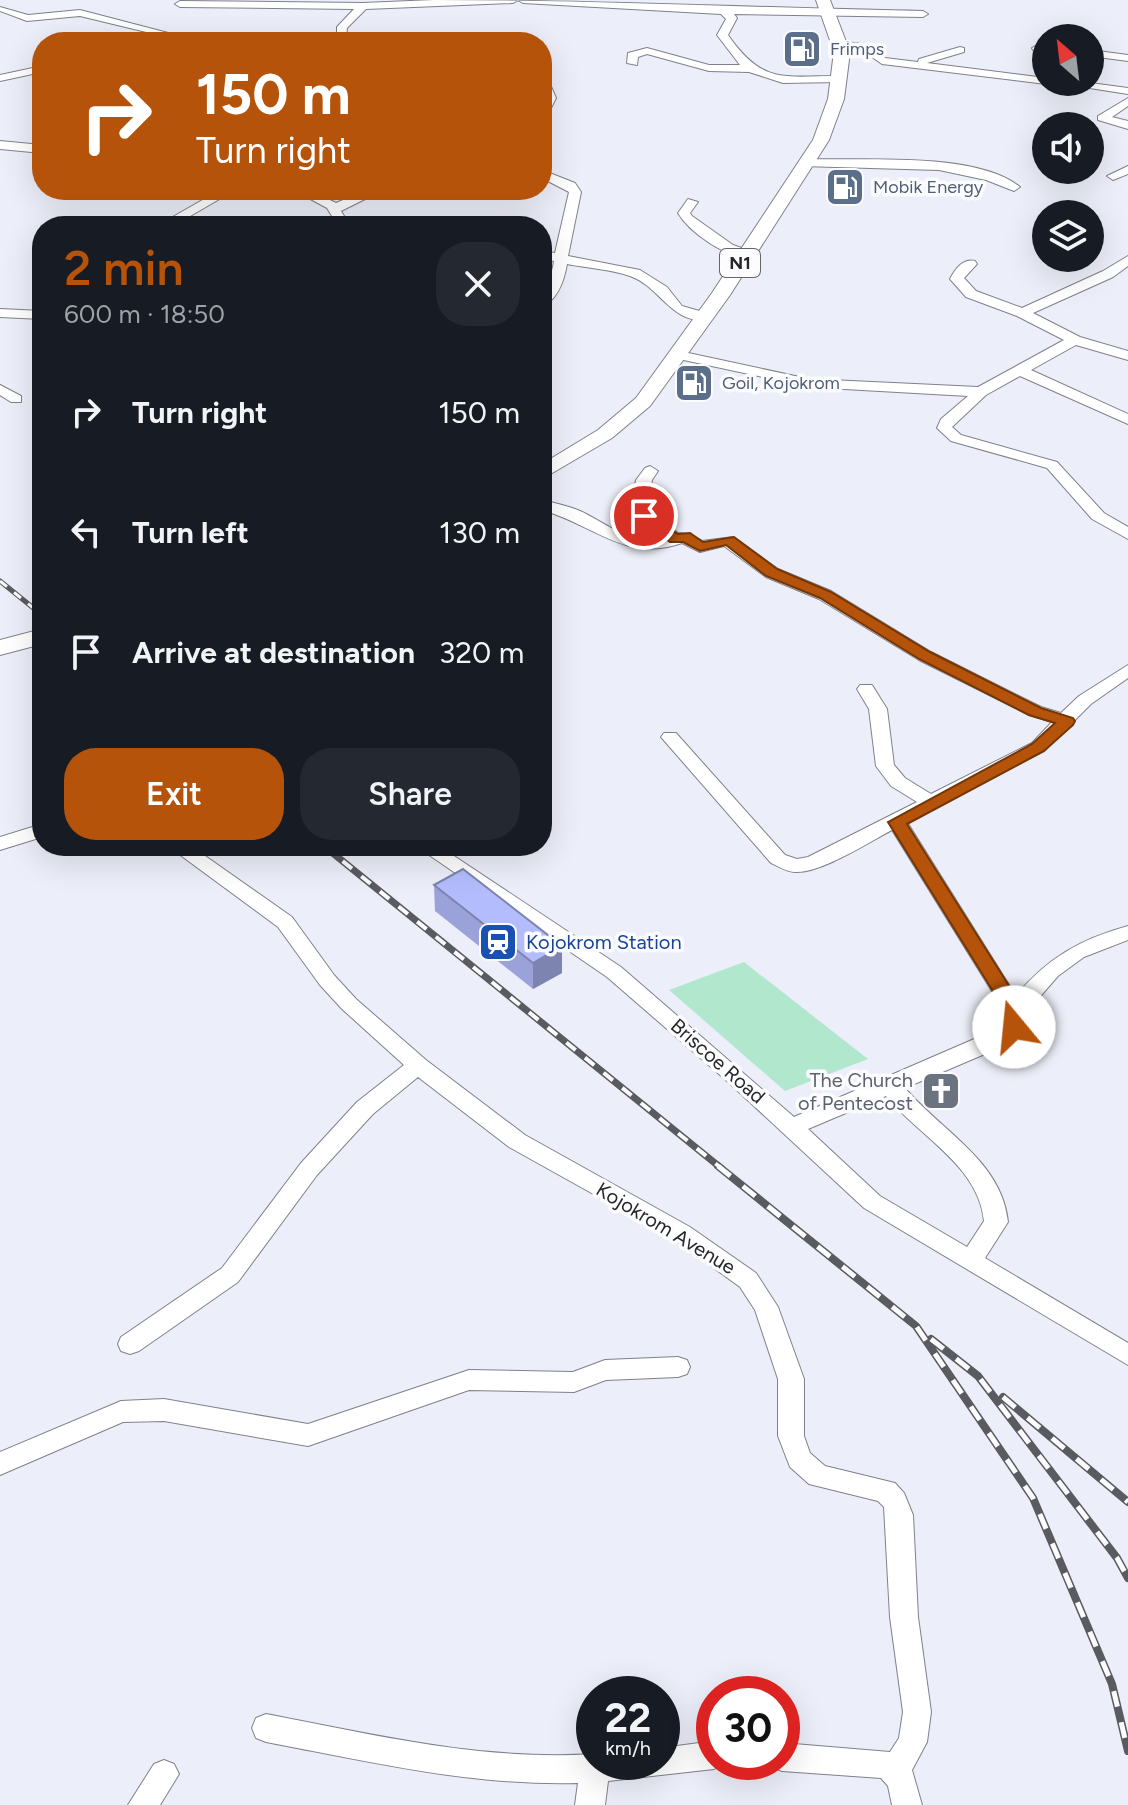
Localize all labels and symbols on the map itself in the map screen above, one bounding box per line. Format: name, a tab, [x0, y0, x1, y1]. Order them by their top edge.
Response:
north arrow	[1032, 24, 1104, 96]
fuel station icon: Frimps	[781, 28, 823, 70]
place label: Frimps	[830, 38, 884, 60]
fuel station icon: Mobik Energy	[824, 166, 866, 208]
place label: Mobik Energy	[873, 176, 984, 198]
road number: N1	[720, 249, 760, 277]
fuel station icon: Goil, Kojokrom	[673, 362, 715, 404]
place label: Goil, Kojokrom	[722, 372, 840, 394]
pin	[610, 482, 678, 550]
station icon: Kojokrom Station	[477, 921, 519, 963]
place label: Kojokrom Station	[526, 930, 682, 954]
position arrow	[972, 985, 1056, 1069]
street label: Briscoe Road	[666, 1013, 770, 1109]
place label: The Church of Pentecost	[798, 1068, 913, 1115]
church icon: The Church of Pentecost	[920, 1070, 962, 1112]
street label: Kojokrom Avenue	[592, 1177, 740, 1279]
speed limit sign: 30	[696, 1676, 800, 1780]

